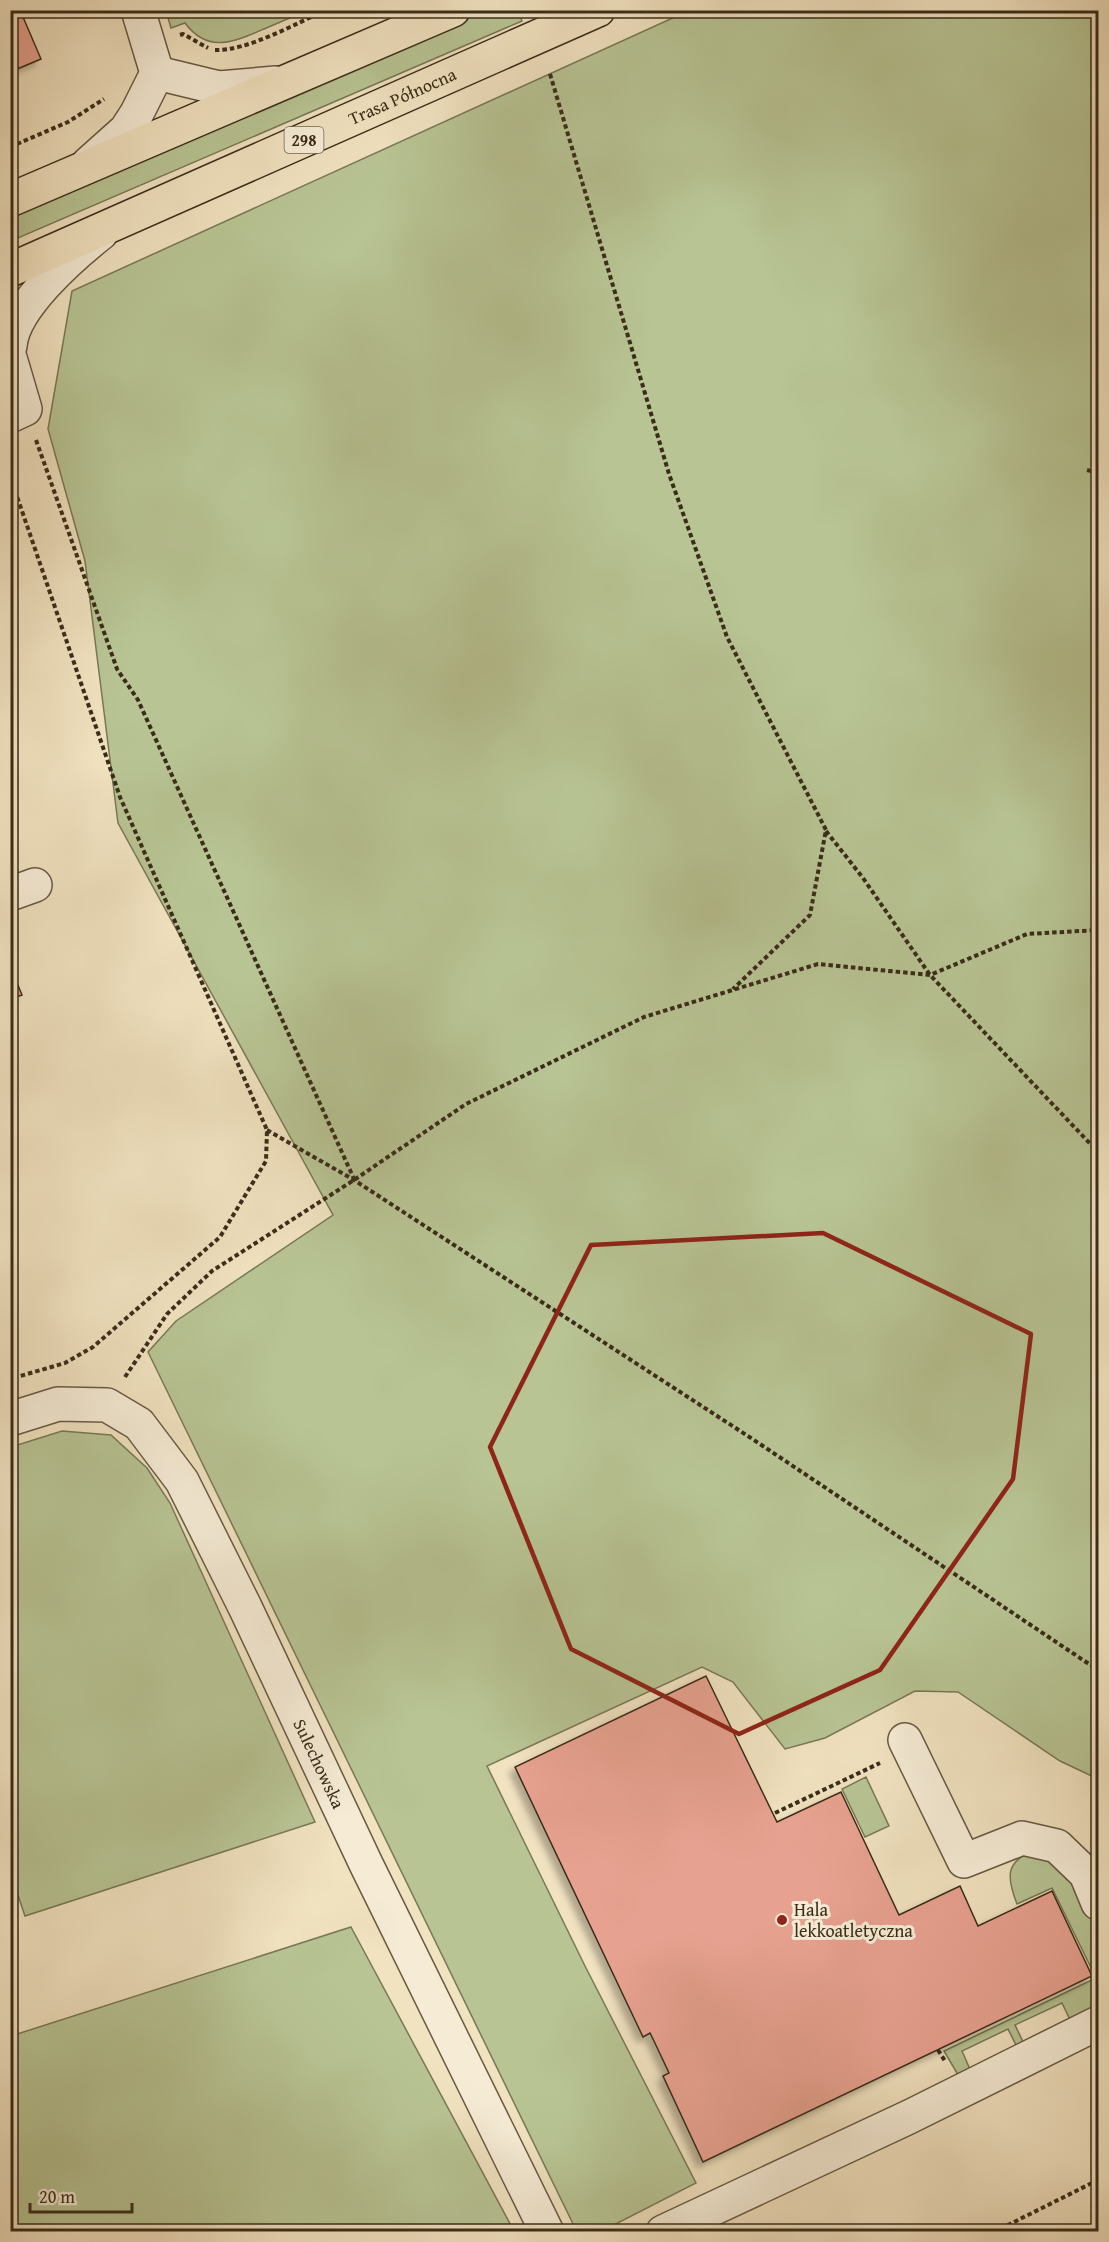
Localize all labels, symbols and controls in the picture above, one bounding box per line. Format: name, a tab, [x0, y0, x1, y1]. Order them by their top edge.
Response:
street label: Trasa Północna	[344, 60, 461, 132]
road number: 298	[284, 127, 324, 153]
street label: Sulechowska	[286, 1714, 352, 1813]
place label: Hala lekkoatletyczna	[794, 1896, 913, 1944]
marker: Hala lekkoatletyczna	[775, 1913, 789, 1927]
scale bar	[30, 2176, 132, 2214]
text: 20 m	[39, 2183, 75, 2210]

